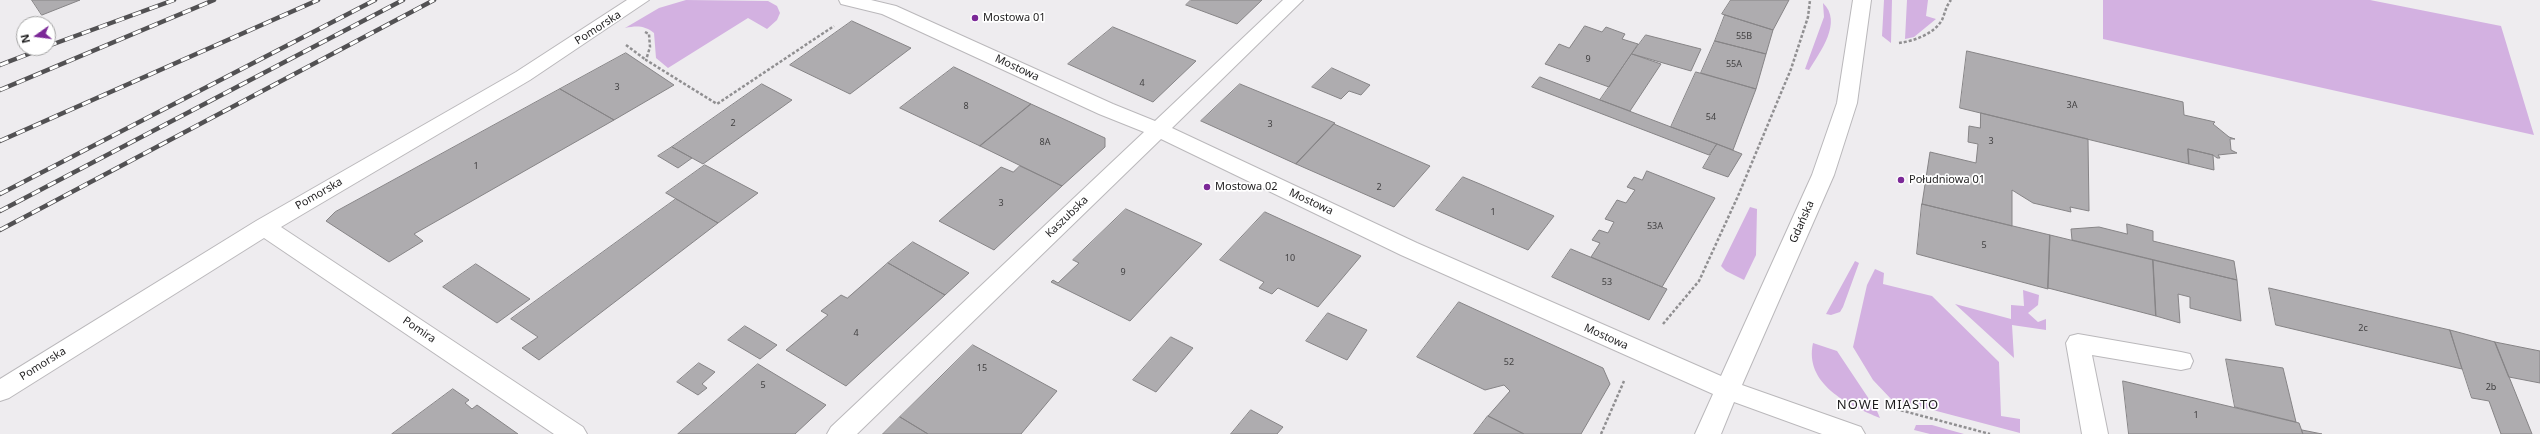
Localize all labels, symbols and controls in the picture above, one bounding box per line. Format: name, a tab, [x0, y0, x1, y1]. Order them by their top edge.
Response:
street label: Pomorska	[573, 8, 623, 48]
place label: Mostowa 01	[983, 11, 1046, 25]
marker: Mostowa 01	[970, 13, 980, 23]
north arrow	[16, 16, 56, 56]
house number: 55B	[1736, 31, 1752, 41]
text: N	[16, 33, 33, 45]
street label: Mostowa	[993, 52, 1041, 84]
house number: 9	[1585, 54, 1591, 64]
house number: 55A	[1726, 59, 1742, 69]
house number: 4	[1139, 78, 1145, 88]
house number: 3	[614, 82, 620, 92]
house number: 3A	[2067, 100, 2077, 110]
house number: 8	[963, 101, 969, 111]
house number: 54	[1706, 112, 1716, 122]
house number: 2	[730, 118, 736, 128]
house number: 3	[1267, 119, 1273, 129]
house number: 3	[1988, 136, 1994, 146]
house number: 8A	[1040, 137, 1050, 147]
house number: 1	[473, 161, 479, 171]
place label: Południowa 01	[1909, 173, 1985, 187]
street label: Pomorska	[293, 175, 345, 213]
marker: Południowa 01	[1896, 175, 1906, 185]
place label: Mostowa 02	[1215, 180, 1278, 194]
marker: Mostowa 02	[1202, 182, 1212, 192]
house number: 2	[1376, 182, 1382, 192]
street label: Mostowa	[1287, 186, 1335, 218]
street label: Kaszubska	[1043, 193, 1091, 241]
house number: 3	[998, 198, 1004, 208]
street label: Gdańska	[1787, 199, 1817, 245]
house number: 1	[1490, 207, 1496, 217]
house number: 53A	[1647, 221, 1663, 231]
house number: 5	[1981, 240, 1987, 250]
house number: 10	[1285, 253, 1295, 263]
house number: 9	[1120, 267, 1126, 277]
house number: 53	[1602, 277, 1612, 287]
street label: Pomira	[400, 314, 438, 346]
street label: Mostowa	[1582, 321, 1630, 353]
house number: 2c	[2358, 323, 2368, 333]
house number: 4	[853, 328, 859, 338]
street label: Pomorska	[17, 345, 69, 383]
house number: 52	[1504, 357, 1514, 367]
house number: 15	[977, 363, 987, 373]
house number: 5	[760, 380, 766, 390]
house number: 2b	[2486, 382, 2496, 392]
district label: NOWE MIASTO	[1837, 397, 1939, 413]
house number: 1	[2193, 410, 2199, 420]

